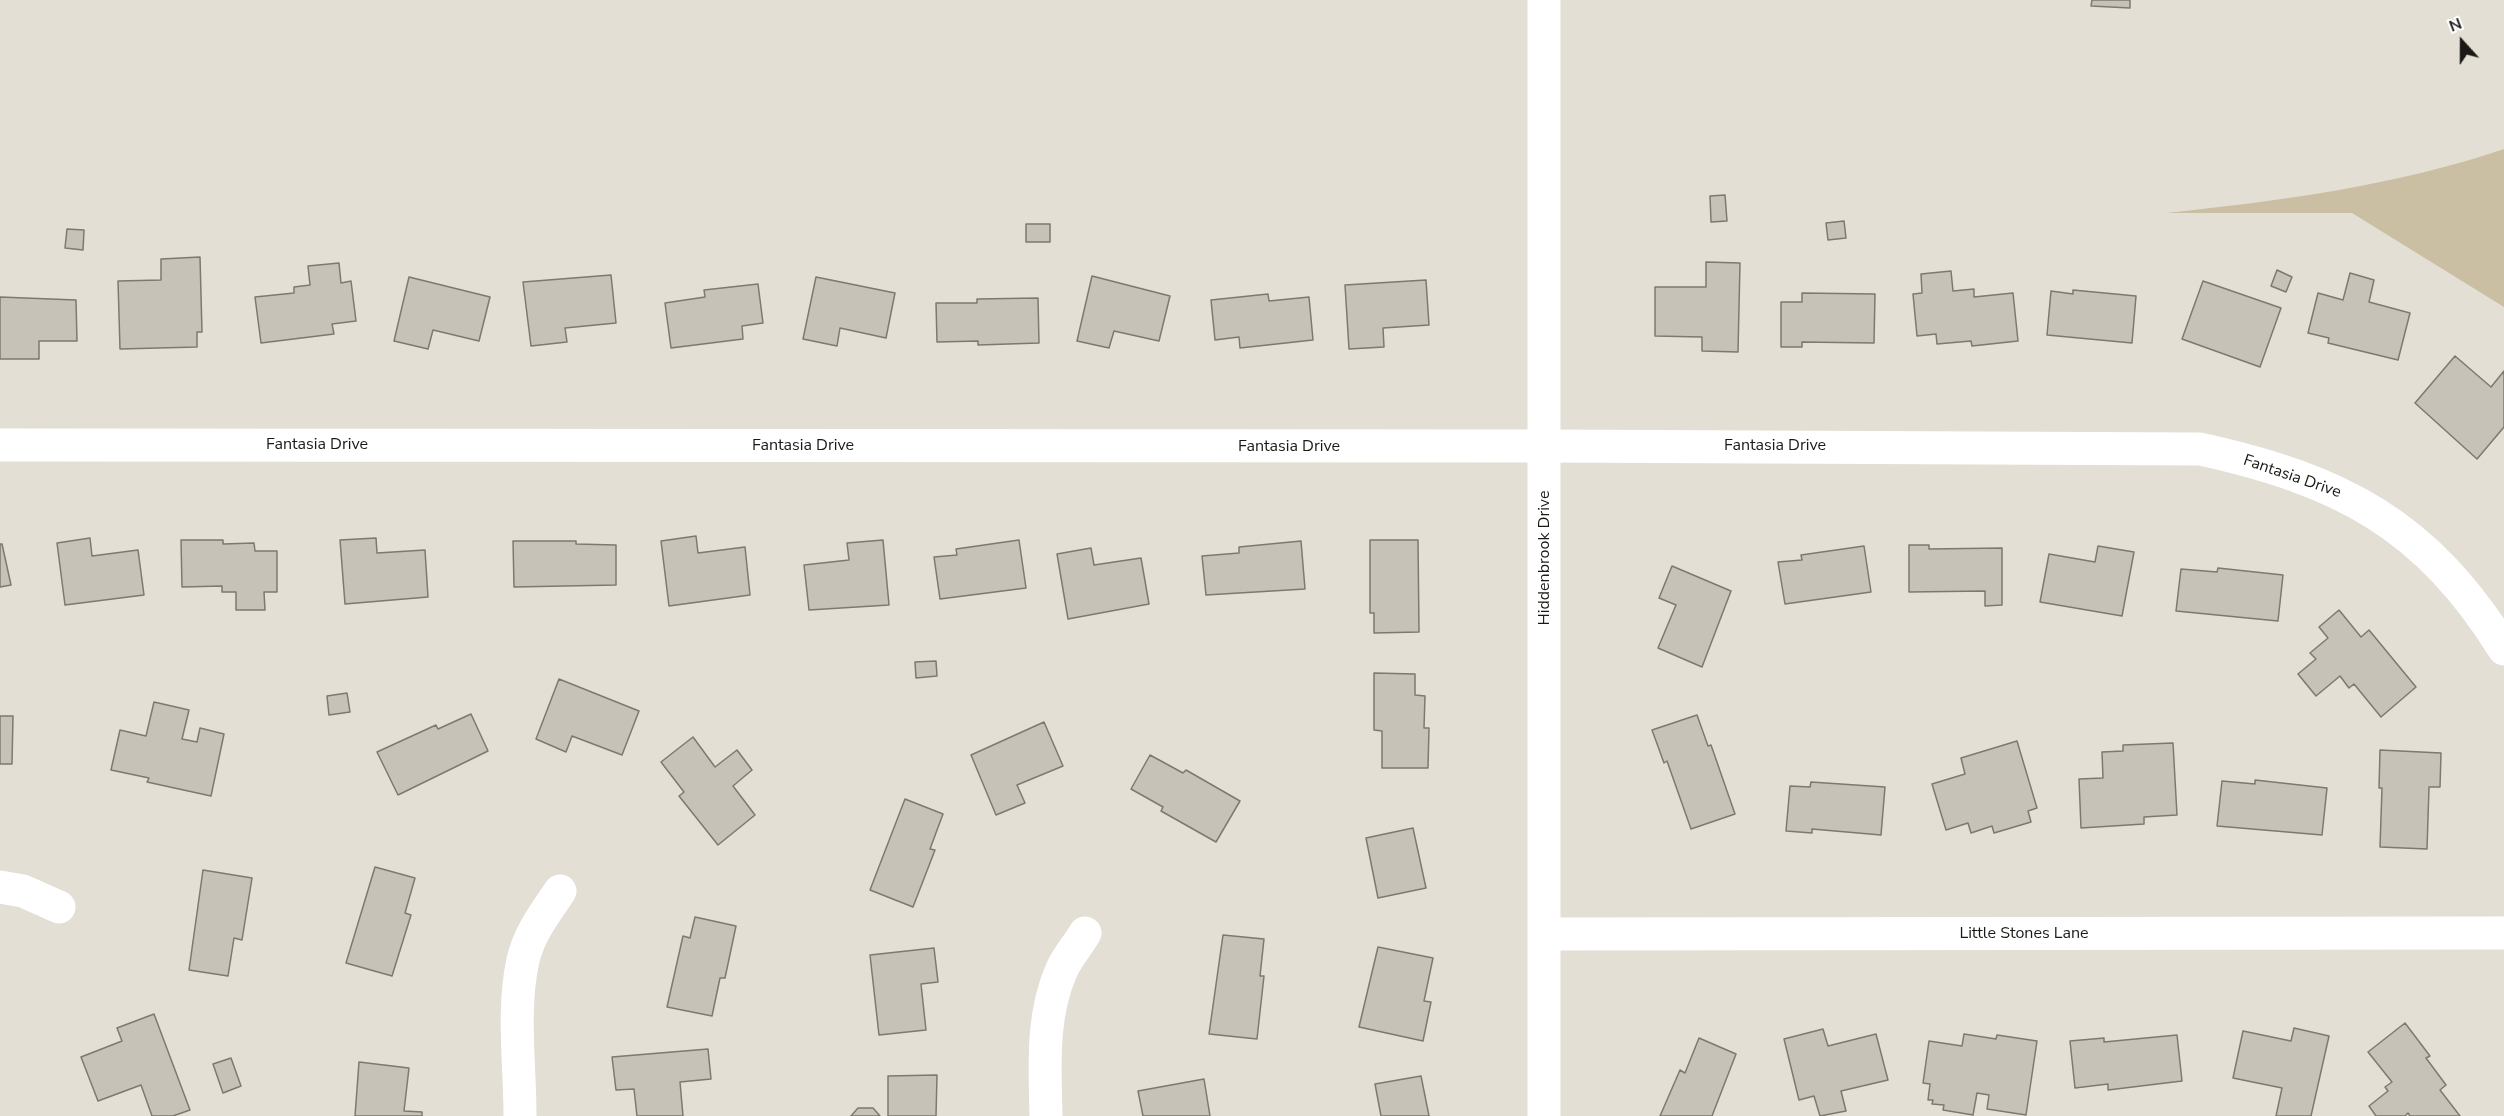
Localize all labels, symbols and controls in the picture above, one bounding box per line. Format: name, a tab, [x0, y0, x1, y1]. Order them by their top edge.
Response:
north arrow	[2432, 12, 2492, 72]
text: N	[2446, 13, 2465, 38]
street label: Fantasia Drive	[266, 435, 368, 455]
street label: Fantasia Drive	[752, 436, 854, 456]
street label: Fantasia Drive	[1724, 436, 1826, 456]
street label: Fantasia Drive	[1238, 437, 1340, 457]
street label: Fantasia Drive	[2241, 451, 2343, 503]
street label: Hiddenbrook Drive	[1535, 491, 1555, 625]
street label: Little Stones Lane	[1959, 924, 2089, 944]

